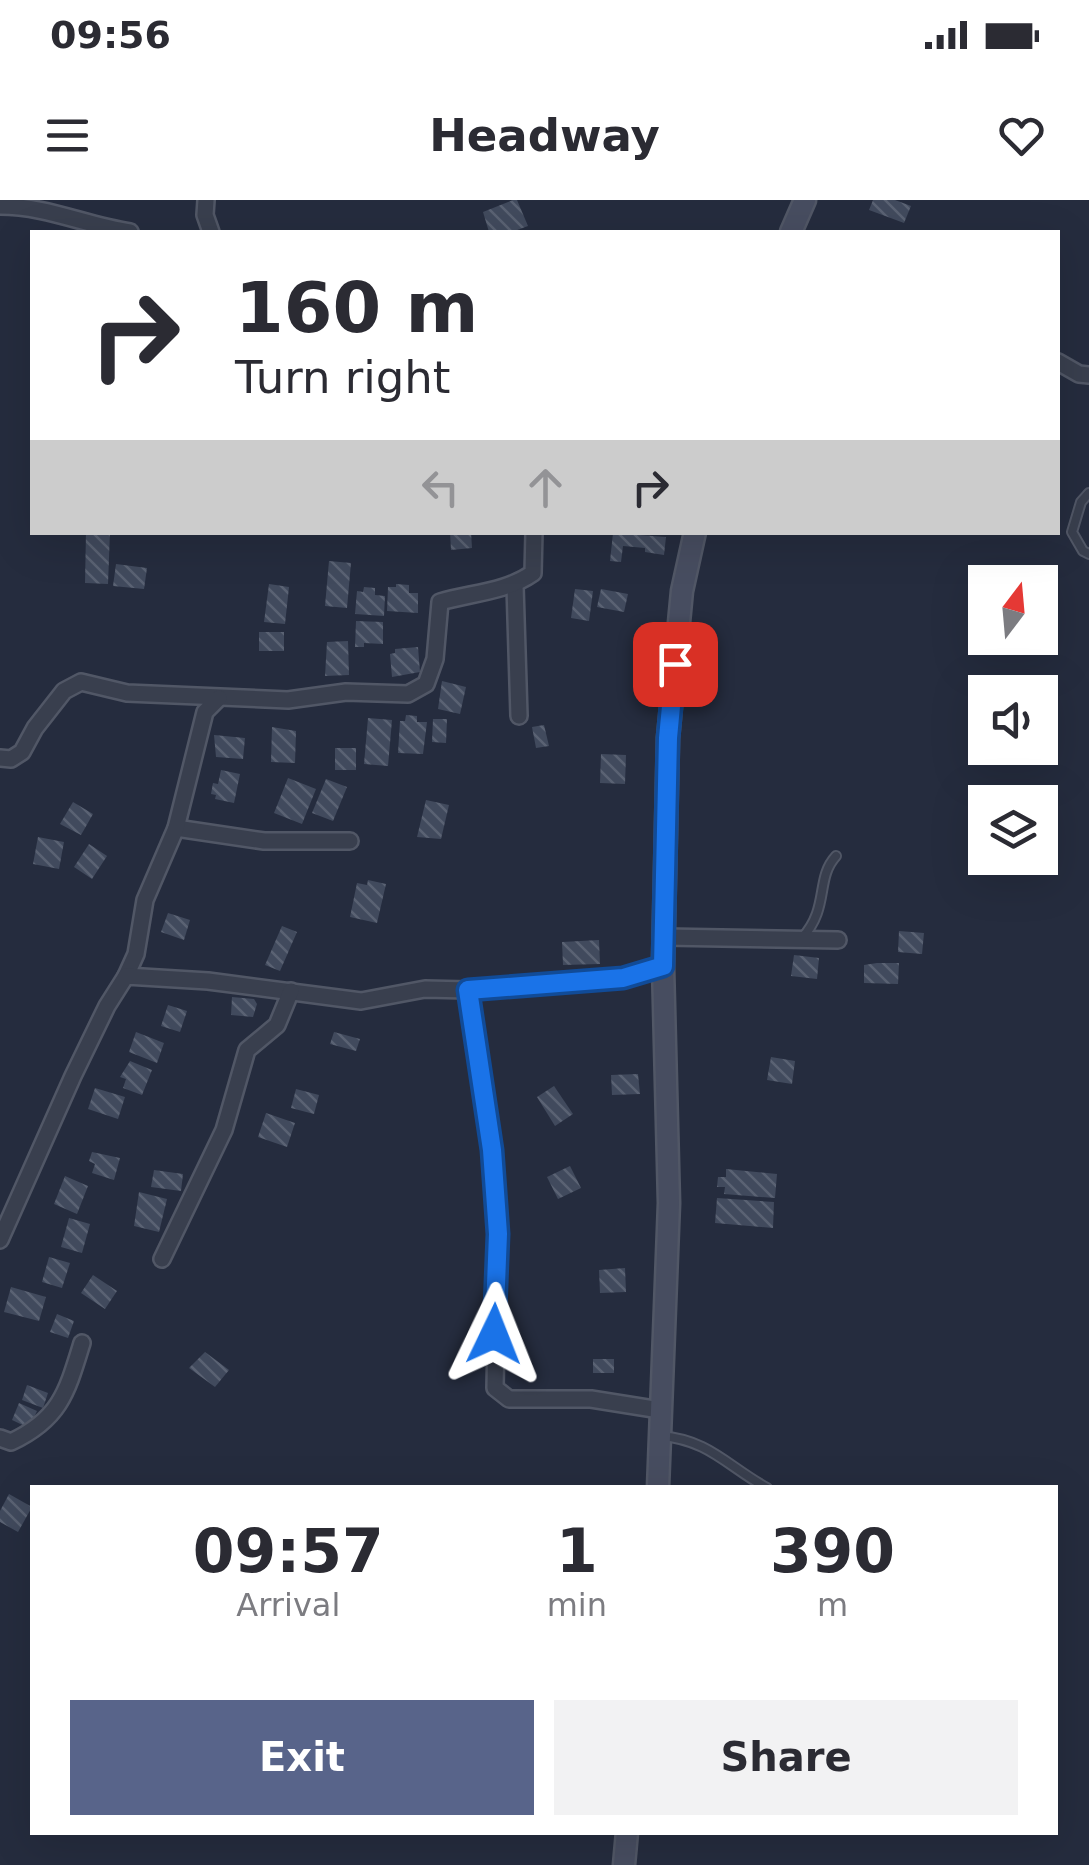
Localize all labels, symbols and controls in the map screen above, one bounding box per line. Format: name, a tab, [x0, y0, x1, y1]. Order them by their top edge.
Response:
text: 09:56	[50, 13, 171, 57]
icon: menu	[40, 108, 95, 163]
icon: heart	[994, 108, 1049, 163]
text: Headway	[429, 109, 660, 162]
text: 160 m	[235, 267, 478, 349]
icon: right	[70, 270, 200, 400]
text: Turn right	[235, 351, 450, 404]
icon: left	[413, 460, 468, 515]
icon: ahead	[518, 460, 573, 515]
icon: right	[623, 460, 678, 515]
north arrow	[968, 565, 1058, 655]
map controls	[968, 565, 1058, 875]
pin	[633, 622, 718, 707]
icon: arrive	[648, 637, 703, 692]
button: sound	[968, 675, 1058, 765]
button: layers	[968, 785, 1058, 875]
position arrow	[442, 1282, 546, 1386]
text: 09:57	[193, 1516, 384, 1586]
text: 1	[556, 1516, 598, 1586]
text: 390	[770, 1516, 895, 1586]
text: Arrival	[236, 1586, 340, 1624]
text: min	[547, 1586, 607, 1624]
text: m	[817, 1586, 848, 1624]
button: Exit	[70, 1700, 534, 1815]
button: Share	[554, 1700, 1018, 1815]

